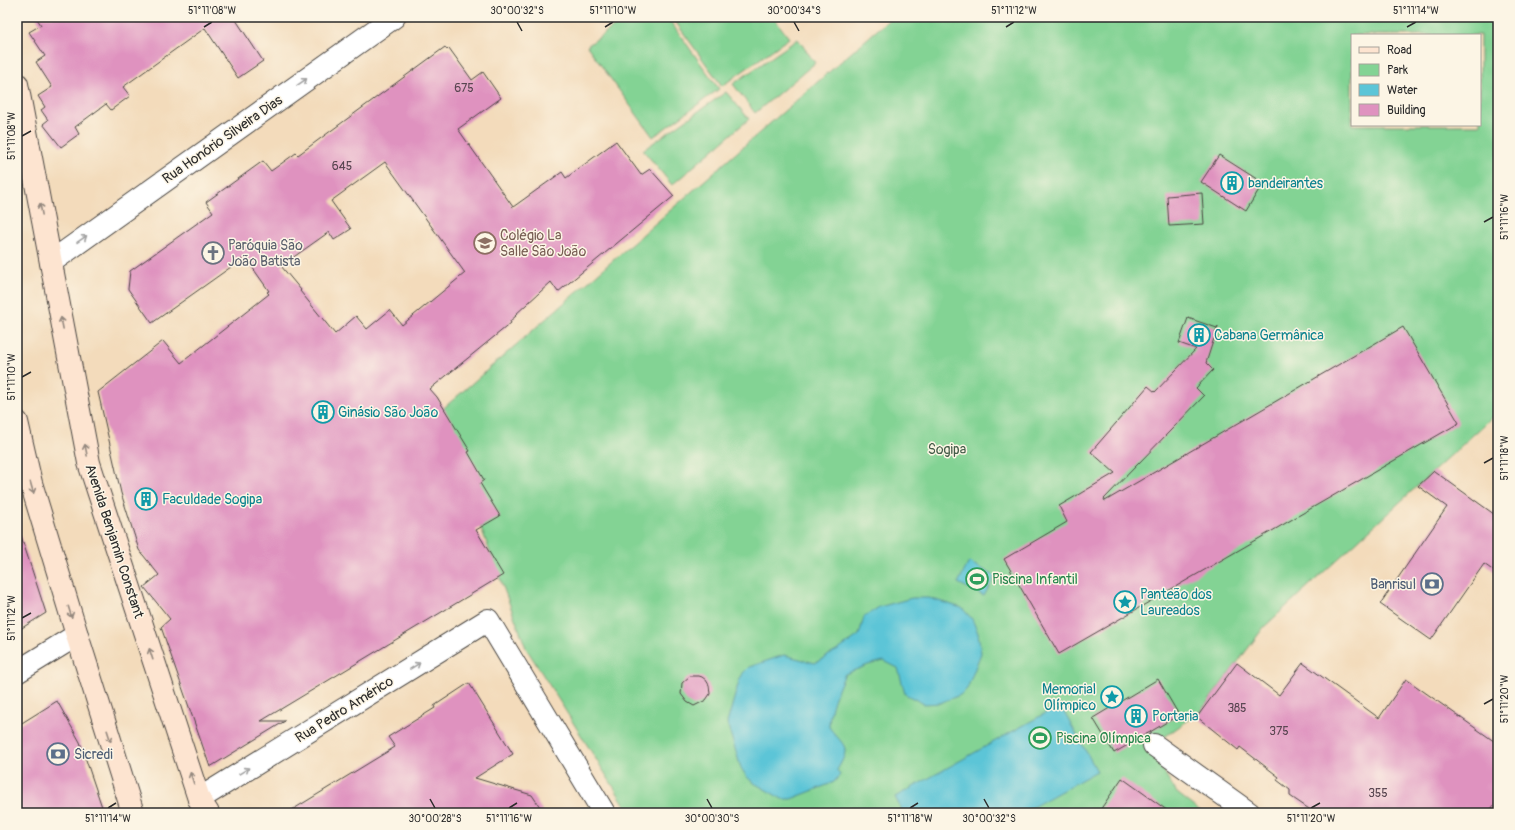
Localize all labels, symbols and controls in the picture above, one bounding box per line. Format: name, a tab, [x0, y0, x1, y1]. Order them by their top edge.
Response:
text: 51°11'08"W	[188, 5, 236, 17]
text: 30°00'32"S	[490, 5, 544, 17]
text: 51°11'10"W	[590, 5, 637, 17]
text: 30°00'34"S	[767, 5, 821, 17]
text: 51°11'12"W	[991, 5, 1037, 17]
text: 51°11'14"W	[1393, 5, 1439, 17]
legend	[1351, 34, 1481, 126]
text: Road	[1387, 43, 1412, 58]
text: Park	[1387, 63, 1408, 78]
one-way arrow	[296, 78, 307, 86]
house number: 675	[454, 81, 474, 96]
text: Water	[1387, 83, 1418, 98]
street label: Rua Honório Silveira Dias	[159, 91, 286, 187]
text: Building	[1387, 103, 1426, 118]
text: 51°11'08"W	[6, 112, 18, 160]
house number: 645	[332, 159, 352, 174]
building icon: bandeirantes	[1219, 170, 1245, 196]
place label: bandeirantes	[1248, 175, 1324, 192]
text: 51°11'16"W	[1499, 194, 1511, 240]
one-way arrow	[36, 203, 44, 216]
place label: Colégio La Salle São João	[500, 227, 587, 260]
school or university icon: Colégio La Salle São João	[472, 230, 498, 256]
one-way arrow	[77, 235, 88, 243]
place label: Paróquia São João Batista	[228, 237, 303, 270]
church icon: Paróquia São João Batista	[200, 240, 226, 266]
one-way arrow	[58, 317, 66, 330]
building icon: Cabana Germânica	[1186, 322, 1212, 348]
place label: Cabana Germânica	[1214, 327, 1324, 344]
text: 51°11'10"W	[6, 353, 18, 400]
building icon: Ginásio São João	[310, 399, 336, 425]
place label: Ginásio São João	[338, 404, 439, 421]
text: 51°11'18"W	[1499, 435, 1511, 481]
park label: Sogipa	[928, 441, 966, 458]
one-way arrow	[82, 444, 90, 457]
street label: Avenida Benjamin Constant	[82, 462, 148, 621]
one-way arrow	[29, 481, 36, 494]
building icon: Faculdade Sogipa	[133, 486, 159, 512]
place label: Faculdade Sogipa	[162, 491, 262, 508]
sports icon: Piscina Infantil	[964, 566, 990, 592]
place label: Piscina Infantil	[992, 571, 1078, 588]
bank icon: Banrisul	[1419, 571, 1445, 597]
place label: Banrisul	[1370, 576, 1416, 593]
place label: Panteão dos Laureados	[1140, 586, 1212, 619]
place icon: Panteão dos Laureados	[1112, 589, 1138, 615]
text: 51°11'12"W	[6, 595, 18, 641]
one-way arrow	[67, 605, 74, 618]
one-way arrow	[147, 649, 155, 661]
one-way arrow	[409, 661, 420, 670]
street label: Rua Pedro Américo	[292, 672, 397, 746]
text: 51°11'20"W	[1499, 674, 1511, 723]
place label: Memorial Olímpico	[1042, 681, 1096, 714]
place icon: Memorial Olímpico	[1099, 684, 1125, 710]
house number: 385	[1227, 701, 1247, 716]
building icon: Portaria	[1123, 703, 1149, 729]
place label: Portaria	[1152, 708, 1198, 725]
house number: 375	[1269, 724, 1289, 739]
sports icon: Piscina Olímpica	[1027, 725, 1053, 751]
one-way arrow	[106, 729, 113, 742]
place label: Piscina Olímpica	[1056, 730, 1151, 747]
bank icon: Sicredi	[45, 741, 71, 767]
place label: Sicredi	[74, 746, 113, 763]
one-way arrow	[239, 766, 250, 775]
one-way arrow	[188, 772, 196, 784]
house number: 355	[1368, 786, 1388, 801]
text: 51°11'14"W	[85, 813, 131, 825]
text: 30°00'28"S	[409, 813, 462, 825]
text: 51°11'16"W	[486, 813, 532, 825]
text: 30°00'30"S	[685, 813, 740, 825]
text: 51°11'18"W	[887, 813, 933, 825]
text: 30°00'32"S	[962, 813, 1016, 825]
text: 51°11'20"W	[1287, 813, 1336, 825]

